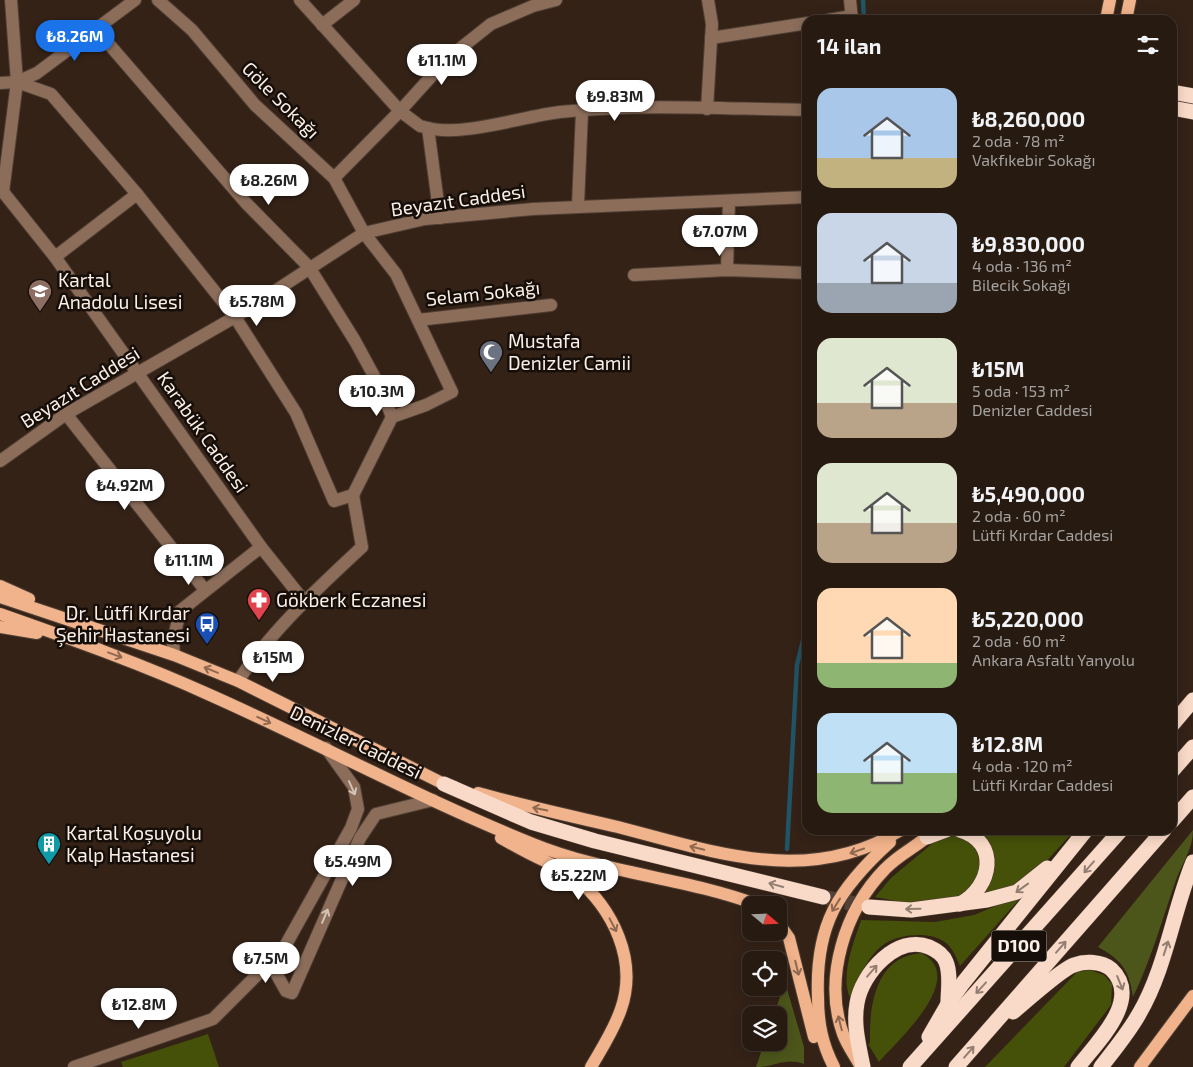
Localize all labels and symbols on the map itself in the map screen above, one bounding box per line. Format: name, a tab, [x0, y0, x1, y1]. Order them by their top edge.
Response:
pin: ₺8.26M	[34, 20, 116, 62]
pin: ₺11.1M	[401, 44, 483, 86]
street label: Göle Sokağı	[238, 56, 325, 143]
pin: ₺9.83M	[574, 80, 656, 122]
pin: ₺8.26M	[228, 164, 310, 206]
street label: Beyazıt Caddesi	[389, 179, 527, 220]
pin: ₺7.07M	[679, 214, 761, 257]
place label: Kartal Anadolu Lisesi	[58, 268, 182, 313]
street label: Selam Sokağı	[425, 275, 541, 310]
school or university icon: Kartal Anadolu Lisesi	[27, 278, 53, 312]
pin: ₺5.78M	[216, 284, 298, 327]
place label: Mustafa Denizler Camii	[508, 329, 631, 374]
mosque icon: Mustafa Denizler Camii	[478, 339, 504, 373]
street label: Beyazıt Caddesi	[16, 341, 143, 432]
street label: Karabük Caddesi	[153, 367, 254, 497]
pin: ₺10.3M	[336, 374, 418, 417]
pin: ₺4.92M	[84, 468, 166, 511]
pin: ₺11.1M	[148, 544, 230, 586]
pharmacy icon: Gökberk Eczanesi	[246, 587, 272, 621]
place label: Gökberk Eczanesi	[276, 588, 426, 611]
place label: Dr. Lütfi Kırdar Şehir Hastanesi	[56, 601, 190, 647]
bus stop icon: Dr. Lütfi Kırdar Şehir Hastanesi	[194, 611, 220, 645]
pin: ₺15M	[243, 640, 303, 683]
one-way arrow	[107, 651, 122, 660]
one-way arrow	[204, 665, 219, 674]
street label: Denizler Caddesi	[287, 700, 426, 783]
one-way arrow	[256, 715, 271, 725]
one-way arrow	[348, 780, 358, 795]
one-way arrow	[532, 804, 548, 813]
place label: Kartal Koşuyolu Kalp Hastanesi	[66, 821, 202, 866]
building icon: Kartal Koşuyolu Kalp Hastanesi	[36, 831, 62, 865]
one-way arrow	[690, 842, 706, 852]
pin: ₺5.49M	[312, 844, 394, 887]
one-way arrow	[850, 847, 866, 856]
pin: ₺5.22M	[538, 858, 620, 901]
one-way arrow	[1084, 860, 1095, 873]
one-way arrow	[768, 880, 784, 889]
one-way arrow	[1015, 883, 1029, 893]
north arrow	[742, 896, 788, 941]
one-way arrow	[831, 897, 841, 911]
one-way arrow	[905, 904, 922, 914]
one-way arrow	[321, 909, 331, 924]
one-way arrow	[608, 918, 618, 933]
road number: D100	[992, 930, 1046, 961]
one-way arrow	[1161, 940, 1171, 956]
one-way arrow	[1056, 941, 1067, 954]
pin: ₺7.5M	[231, 942, 301, 984]
one-way arrow	[793, 960, 802, 976]
one-way arrow	[867, 964, 878, 977]
one-way arrow	[1115, 975, 1125, 990]
one-way arrow	[975, 982, 987, 995]
pin: ₺12.8M	[98, 988, 180, 1030]
one-way arrow	[835, 1016, 844, 1032]
one-way arrow	[964, 1045, 975, 1058]

